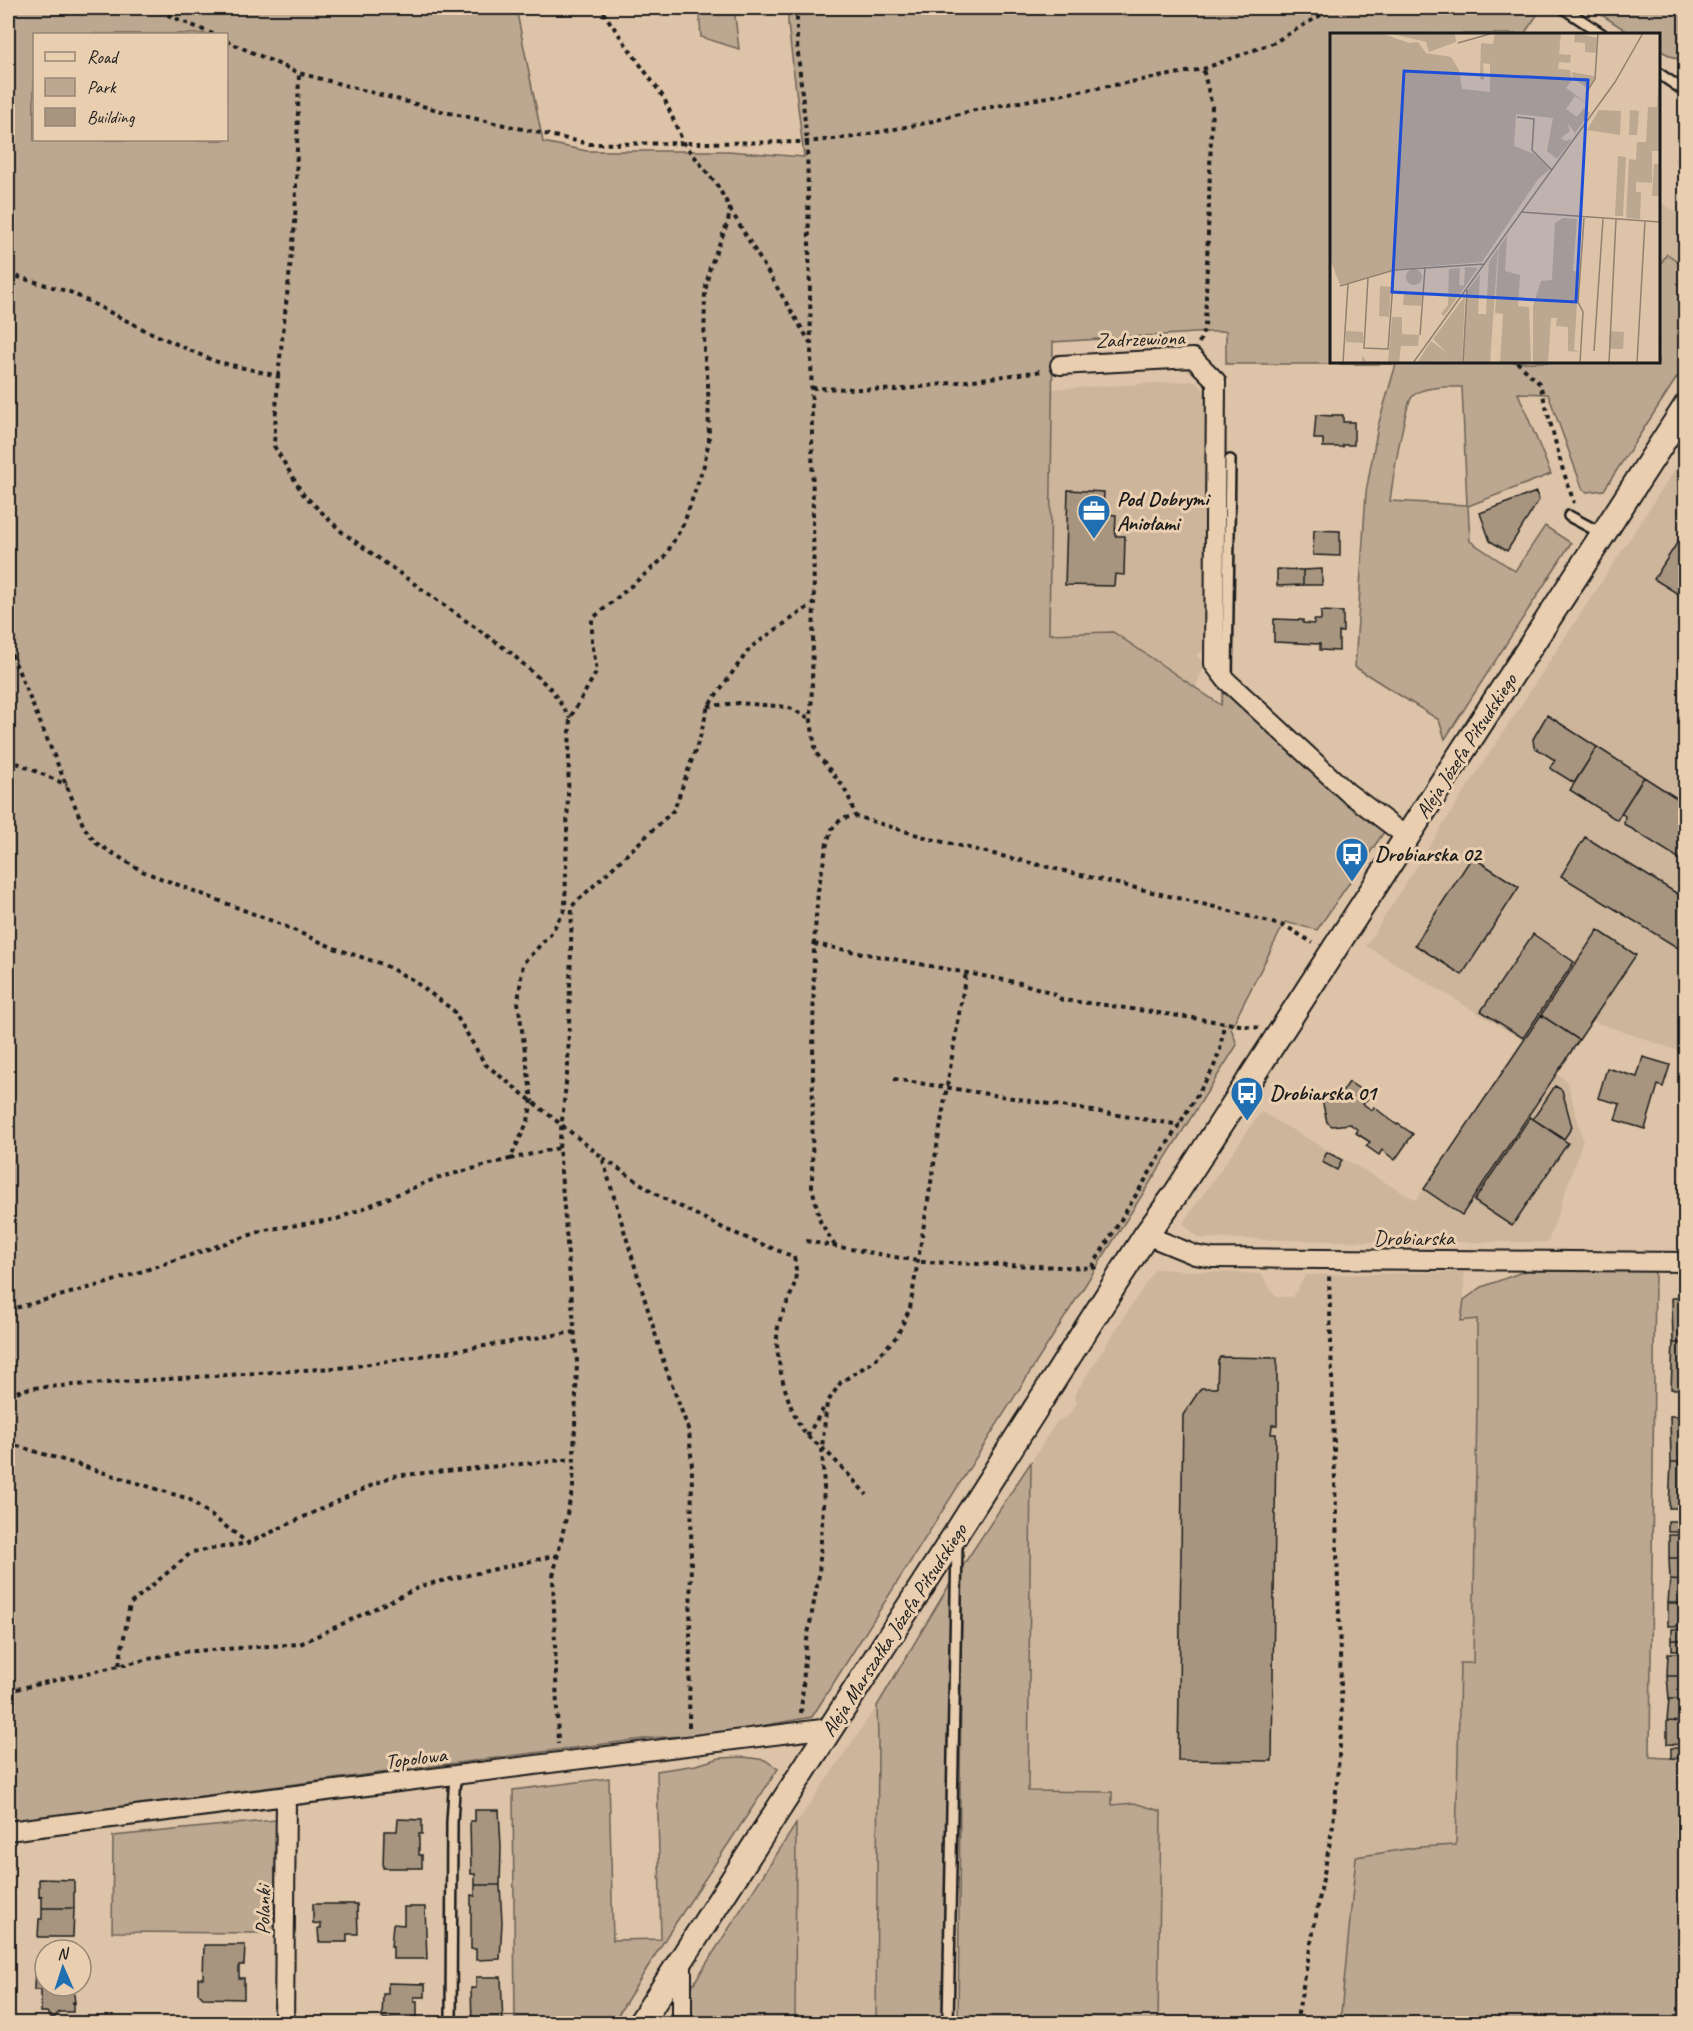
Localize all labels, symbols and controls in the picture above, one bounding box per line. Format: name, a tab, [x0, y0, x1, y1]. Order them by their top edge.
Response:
legend	[33, 33, 228, 141]
inset map	[1330, 33, 1660, 363]
text: Road	[87, 46, 120, 68]
text: Park	[87, 76, 117, 98]
text: Building	[87, 106, 136, 128]
street label: Zadrzewiona	[1095, 324, 1187, 354]
place label: Pod Dobrymi Aniołami	[1117, 486, 1211, 536]
office icon: Pod Dobrymi Aniołami	[1076, 493, 1112, 540]
street label: Aleja Józefa Piłsudskiego	[1409, 667, 1523, 823]
bus stop icon: Drobiarska 02	[1334, 836, 1370, 883]
place label: Drobiarska 02	[1375, 841, 1484, 867]
bus stop icon: Drobiarska 01	[1229, 1075, 1265, 1122]
place label: Drobiarska 01	[1270, 1080, 1379, 1106]
street label: Drobiarska	[1374, 1225, 1456, 1251]
street label: Aleja Marszałka Józefa Piłsudskiego	[815, 1517, 973, 1741]
street label: Topolowa	[384, 1741, 450, 1775]
street label: Polanki	[250, 1882, 276, 1935]
north arrow	[33, 1938, 93, 1998]
text: N	[57, 1944, 71, 1964]

